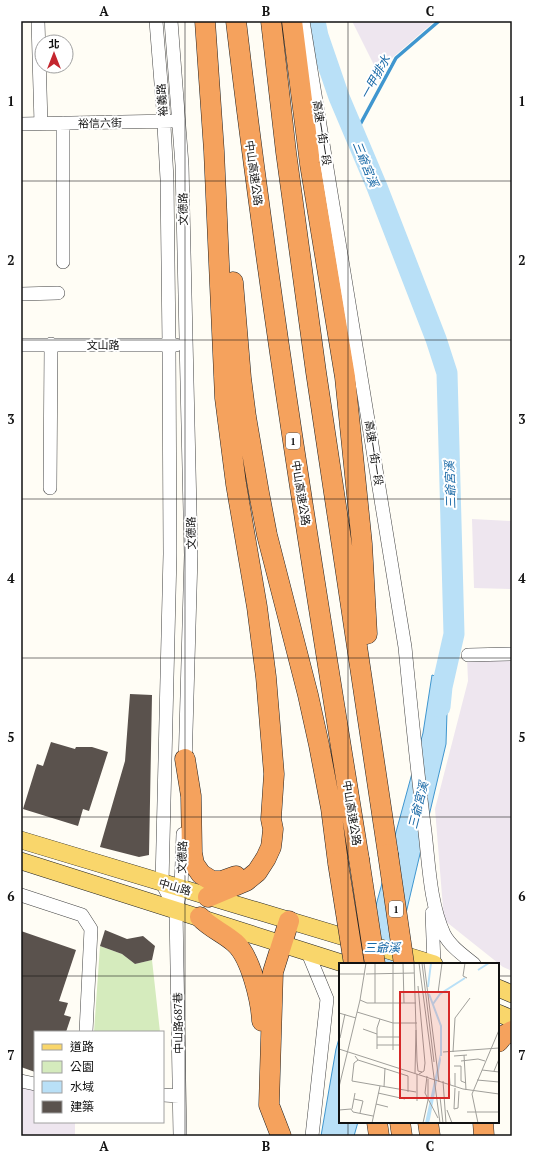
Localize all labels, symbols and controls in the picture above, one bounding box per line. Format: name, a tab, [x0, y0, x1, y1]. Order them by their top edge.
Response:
text: A	[99, 2, 109, 20]
text: B	[262, 2, 270, 20]
text: C	[426, 2, 434, 20]
north arrow	[34, 34, 74, 74]
text: 北	[49, 37, 60, 51]
water label: 一甲排水	[357, 52, 394, 102]
street label: 裕義路	[154, 83, 170, 117]
text: 1	[7, 92, 15, 110]
text: 1	[518, 92, 526, 110]
street label: 高速一街一段	[310, 99, 334, 167]
street label: 裕信六街	[78, 116, 122, 130]
street label: 中山高速公路	[242, 139, 266, 207]
water label: 三爺宮溪	[350, 139, 383, 191]
street label: 文德路	[176, 192, 190, 226]
text: 2	[7, 251, 15, 269]
text: 2	[518, 251, 526, 269]
street label: 文山路	[87, 338, 120, 352]
text: 3	[7, 410, 15, 428]
text: 3	[518, 410, 526, 428]
street label: 高速一街一段	[362, 419, 386, 487]
road number: 1	[286, 433, 300, 449]
street label: 中山高速公路	[289, 459, 313, 527]
water label: 三爺宮溪	[442, 459, 458, 509]
street label: 文德路	[184, 516, 198, 550]
text: 4	[7, 569, 15, 587]
text: 4	[518, 569, 526, 587]
text: 5	[7, 728, 15, 746]
text: 5	[518, 728, 526, 746]
water label: 三爺宮溪	[405, 778, 432, 830]
street label: 中山高速公路	[340, 779, 364, 847]
street label: 文德路	[174, 840, 190, 874]
street label: 中山路	[157, 876, 193, 898]
text: 6	[7, 887, 15, 905]
text: 6	[518, 887, 526, 905]
road number: 1	[389, 901, 403, 917]
water label: 三爺溪	[364, 940, 402, 955]
inset map	[339, 963, 499, 1123]
street label: 中山路687巷	[170, 992, 186, 1054]
legend	[34, 1031, 164, 1123]
text: 道路	[70, 1039, 94, 1054]
text: 7	[7, 1046, 15, 1064]
text: 7	[518, 1046, 526, 1064]
text: 公園	[70, 1059, 94, 1074]
text: 水域	[70, 1079, 94, 1094]
text: 建築	[70, 1099, 94, 1114]
text: A	[99, 1137, 109, 1155]
text: B	[262, 1137, 270, 1155]
text: C	[426, 1137, 434, 1155]

